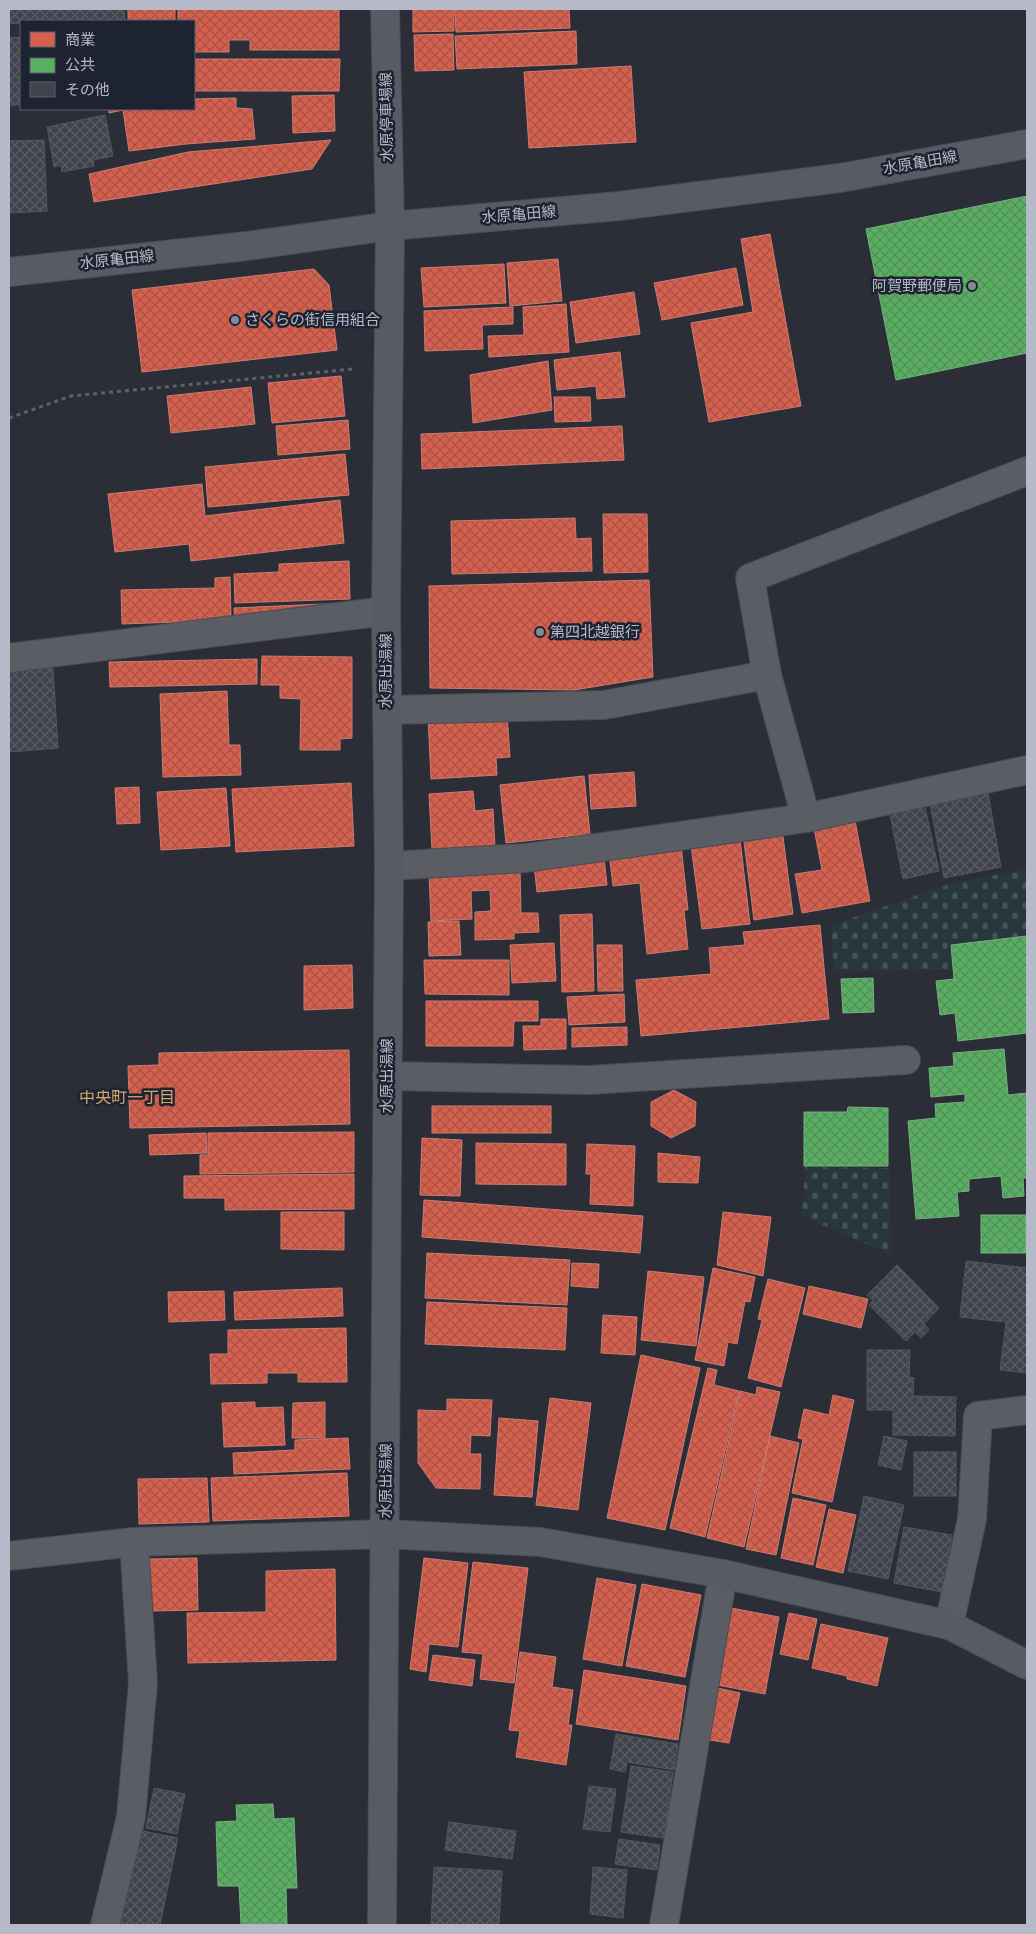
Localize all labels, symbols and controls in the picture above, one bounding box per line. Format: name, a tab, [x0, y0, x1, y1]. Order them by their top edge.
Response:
legend	[20, 20, 195, 110]
text: 商業	[65, 32, 95, 48]
text: 公共	[65, 57, 95, 73]
street label: 水原停車場線	[378, 72, 395, 162]
text: その他	[65, 82, 110, 98]
street label: 水原亀田線	[882, 148, 958, 177]
street label: 水原亀田線	[481, 203, 557, 226]
street label: 水原亀田線	[79, 248, 155, 271]
place label: 阿賀野郵便局	[872, 278, 962, 294]
marker: 阿賀野郵便局	[966, 280, 978, 292]
place label: さくらの街信用組合	[245, 312, 380, 328]
marker: さくらの街信用組合	[229, 314, 241, 326]
place label: 第四北越銀行	[550, 623, 640, 640]
marker: 第四北越銀行	[534, 626, 546, 638]
street label: 水原出湯線	[378, 633, 394, 709]
street label: 水原出湯線	[379, 1038, 395, 1114]
district label: 中央町一丁目	[79, 1090, 175, 1106]
street label: 水原出湯線	[378, 1443, 394, 1519]

